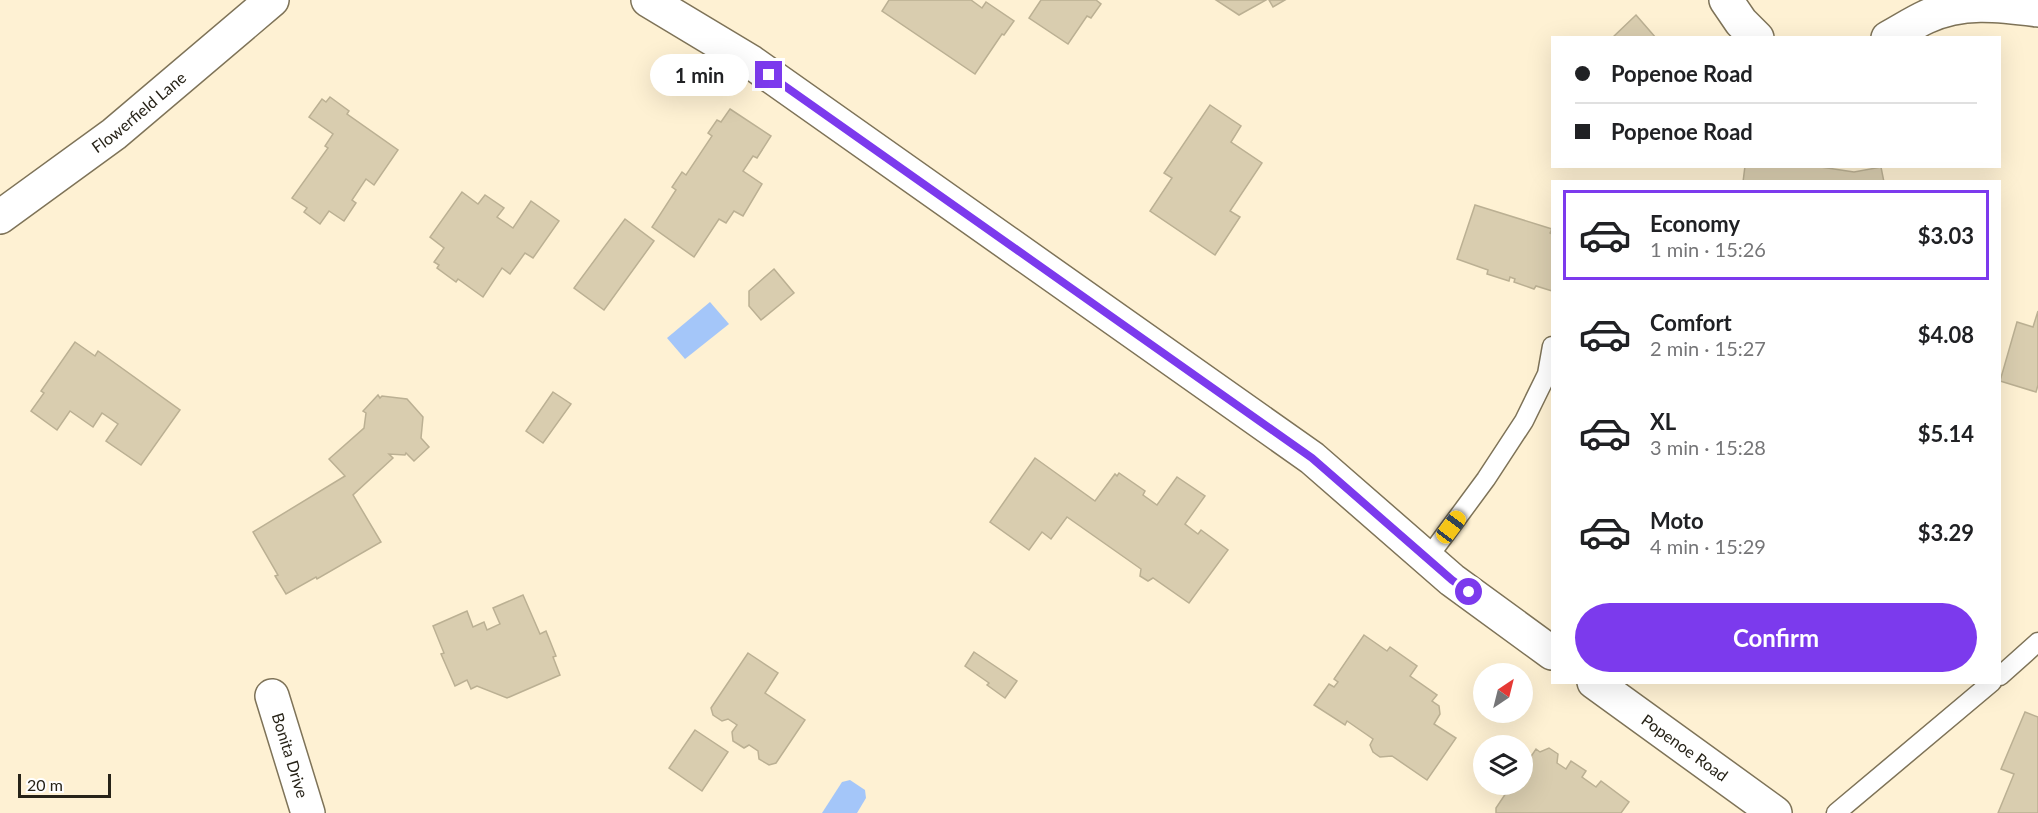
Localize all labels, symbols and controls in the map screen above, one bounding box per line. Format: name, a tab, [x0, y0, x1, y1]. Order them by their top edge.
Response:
callout: 1 min	[649, 54, 748, 96]
text: Popenoe Road	[1611, 60, 1753, 87]
route end	[755, 61, 782, 88]
text: 1 min	[675, 63, 724, 87]
street label: Flowerfield Lane	[88, 67, 189, 156]
text: Popenoe Road	[1611, 118, 1753, 145]
icon: car	[1578, 208, 1632, 262]
text: Economy	[1650, 210, 1740, 237]
text: $3.03	[1918, 222, 1974, 249]
text: 1 min · 15:26	[1650, 237, 1766, 261]
icon: car	[1578, 307, 1632, 361]
text: Comfort	[1650, 309, 1732, 336]
text: $4.08	[1918, 321, 1974, 348]
text: 2 min · 15:27	[1650, 336, 1766, 360]
icon: car	[1578, 406, 1632, 460]
text: XL	[1650, 408, 1676, 435]
text: $5.14	[1918, 420, 1974, 447]
text: 3 min · 15:28	[1650, 435, 1766, 459]
icon: car	[1578, 505, 1632, 559]
car	[1433, 507, 1469, 547]
text: Moto	[1650, 507, 1704, 534]
text: $3.29	[1918, 519, 1974, 546]
text: 4 min · 15:29	[1650, 534, 1766, 558]
route start	[1455, 578, 1482, 605]
button: Confirm	[1575, 603, 1977, 672]
north arrow	[1473, 663, 1533, 723]
map controls	[1473, 663, 1533, 795]
street label: Bonita Drive	[269, 710, 313, 800]
street label: Popenoe Road	[1638, 710, 1732, 785]
button: layers	[1473, 735, 1533, 795]
scale bar	[18, 771, 111, 798]
text: 20 m	[27, 775, 63, 794]

